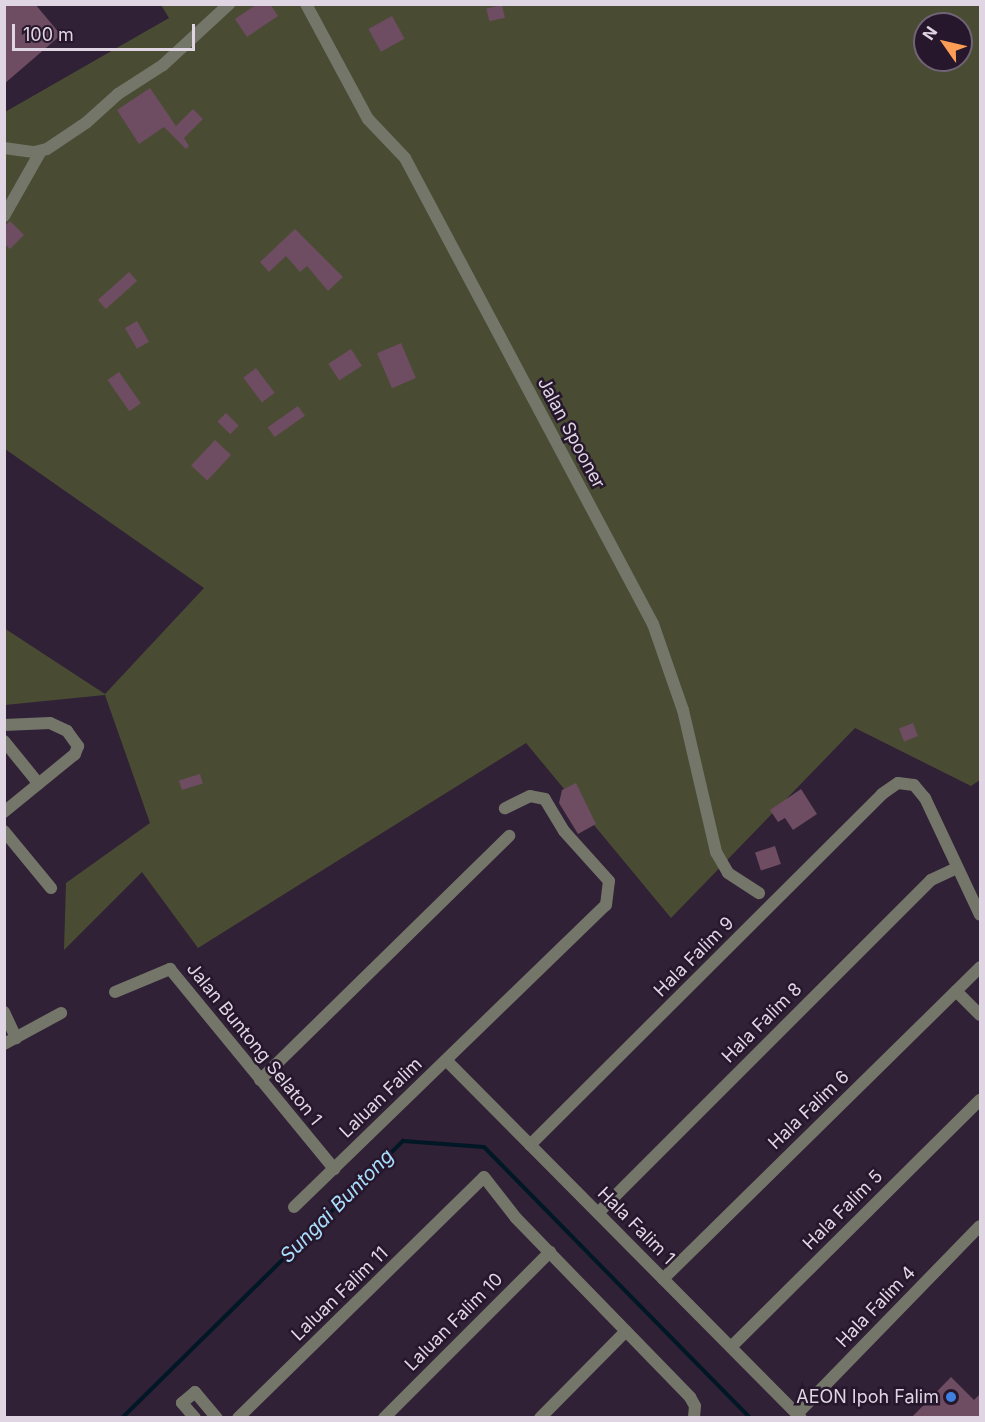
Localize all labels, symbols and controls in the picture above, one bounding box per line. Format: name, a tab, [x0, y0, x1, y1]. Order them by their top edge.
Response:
scale bar	[15, 12, 198, 50]
north arrow	[913, 12, 973, 72]
text: N	[918, 22, 941, 44]
text: 100 m	[23, 24, 74, 45]
street label: Jalan Spooner	[533, 374, 609, 492]
street label: Hala Falim 9	[650, 913, 738, 1001]
street label: Jalan Buntong Selaton 1	[182, 958, 326, 1130]
street label: Hala Falim 8	[718, 979, 806, 1067]
street label: Laluan Falim	[335, 1053, 427, 1143]
street label: Hala Falim 6	[764, 1066, 854, 1154]
water label: Sungai Buntong	[275, 1144, 399, 1268]
street label: Hala Falim 5	[799, 1166, 887, 1254]
street label: Hala Falim 1	[593, 1183, 679, 1269]
street label: Laluan Falim 11	[287, 1243, 393, 1345]
street label: Hala Falim 4	[832, 1262, 920, 1352]
street label: Laluan Falim 10	[401, 1269, 507, 1375]
place label: AEON Ipoh Falim	[796, 1386, 939, 1408]
marker: AEON Ipoh Falim	[944, 1390, 958, 1404]

